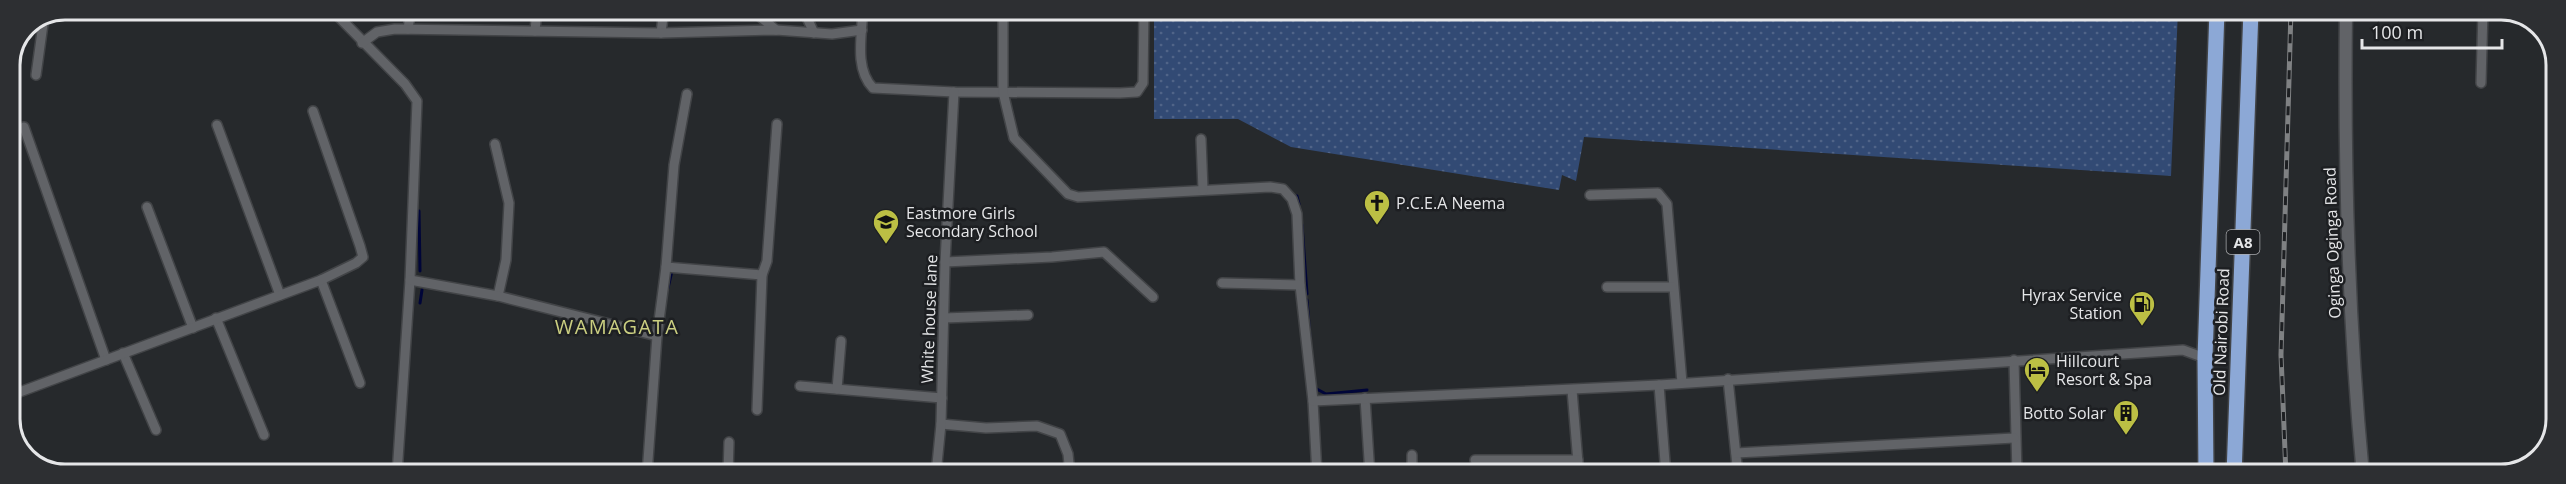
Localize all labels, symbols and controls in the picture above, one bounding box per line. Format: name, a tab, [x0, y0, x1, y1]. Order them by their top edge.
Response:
scale bar	[2362, 12, 2502, 50]
text: 100 m	[2371, 20, 2423, 44]
street label: Oginga Oginga Road	[2318, 167, 2346, 319]
church icon: P.C.E.A Neema	[1362, 188, 1392, 226]
place label: P.C.E.A Neema	[1396, 192, 1505, 214]
place label: Eastmore Girls Secondary School	[906, 202, 1038, 242]
school or university icon: Eastmore Girls Secondary School	[871, 207, 901, 245]
road number: A8	[2226, 230, 2260, 254]
street label: White house lane	[916, 254, 942, 384]
street label: Old Nairobi Road	[2208, 268, 2234, 396]
place label: Hyrax Service Station	[2021, 284, 2122, 324]
fuel station icon: Hyrax Service Station	[2127, 289, 2157, 327]
district label: WAMAGATA	[555, 313, 679, 340]
place label: Hillcourt Resort & Spa	[2056, 350, 2152, 390]
hotel icon: Hillcourt Resort & Spa	[2022, 355, 2052, 393]
building icon: Botto Solar	[2111, 398, 2141, 436]
place label: Botto Solar	[2023, 402, 2106, 424]

